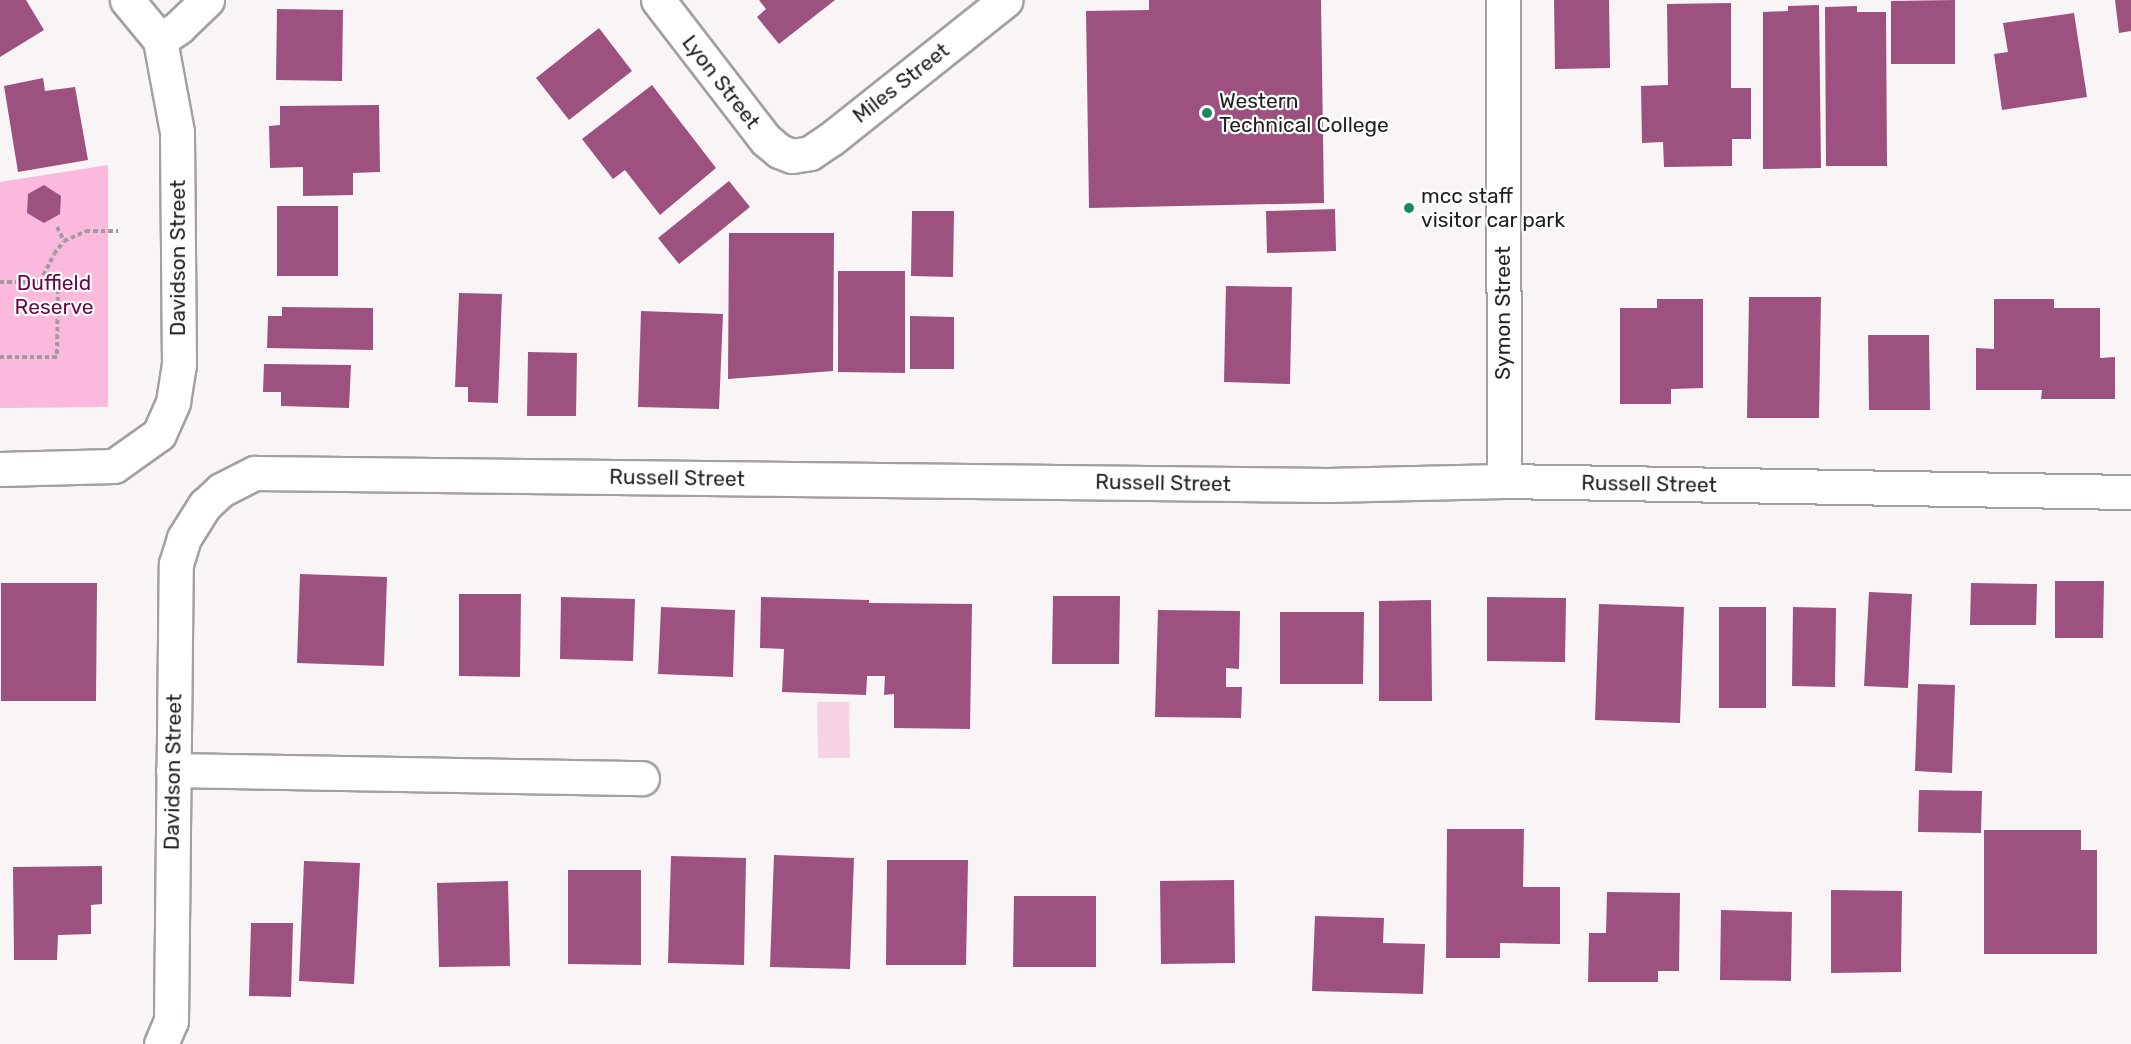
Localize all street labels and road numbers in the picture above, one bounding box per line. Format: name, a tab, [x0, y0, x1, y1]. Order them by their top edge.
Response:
street label: Lyon Street	[677, 30, 765, 134]
street label: Miles Street	[848, 38, 954, 128]
street label: Davidson Street	[165, 180, 191, 336]
street label: Symon Street	[1490, 246, 1516, 380]
street label: Russell Street	[609, 464, 745, 492]
street label: Russell Street	[1095, 469, 1231, 497]
street label: Russell Street	[1581, 470, 1717, 498]
street label: Davidson Street	[159, 694, 187, 850]

